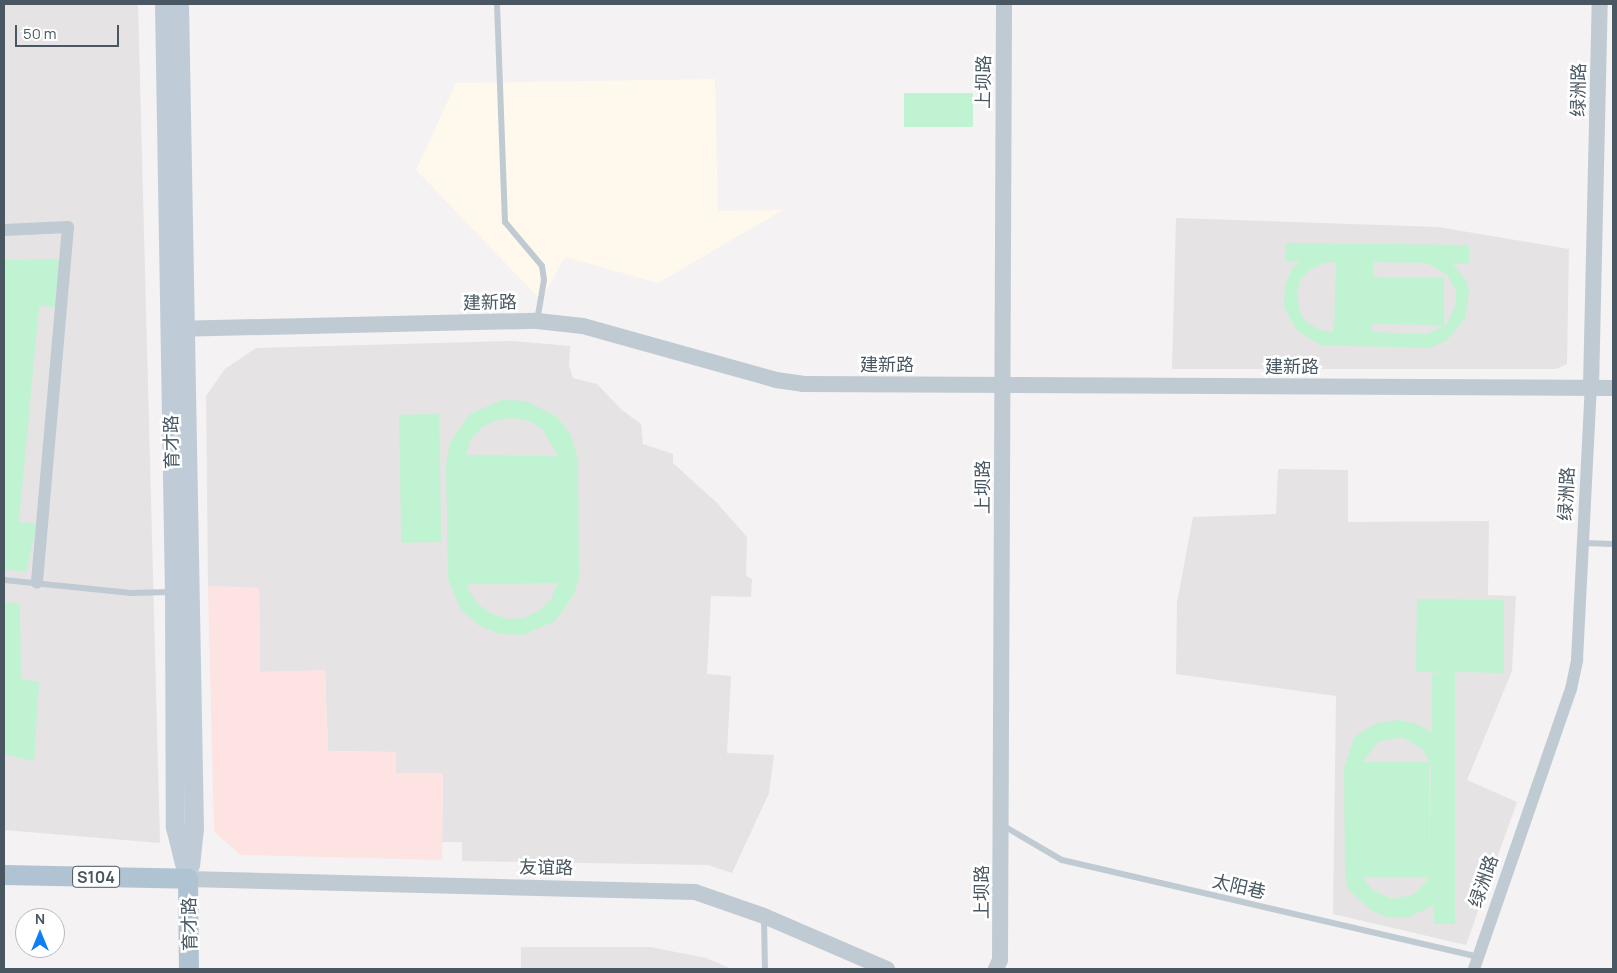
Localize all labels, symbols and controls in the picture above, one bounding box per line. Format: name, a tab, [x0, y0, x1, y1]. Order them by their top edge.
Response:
scale bar	[18, 15, 121, 47]
text: 50 m	[23, 23, 57, 44]
street label: 上坝路	[972, 55, 994, 109]
street label: 绿洲路	[1567, 63, 1589, 117]
street label: 建新路	[463, 291, 517, 313]
street label: 建新路	[860, 353, 914, 375]
street label: 建新路	[1265, 355, 1319, 377]
street label: 育才路	[160, 415, 182, 469]
street label: 上坝路	[971, 460, 993, 514]
street label: 绿洲路	[1554, 466, 1578, 522]
street label: 绿洲路	[1464, 852, 1502, 910]
street label: 友谊路	[519, 856, 573, 878]
road number: S104	[71, 864, 121, 890]
street label: 上坝路	[970, 865, 992, 919]
street label: 太阳巷	[1210, 869, 1268, 903]
street label: 育才路	[178, 897, 200, 951]
north arrow	[15, 908, 65, 958]
text: N	[35, 909, 45, 928]

